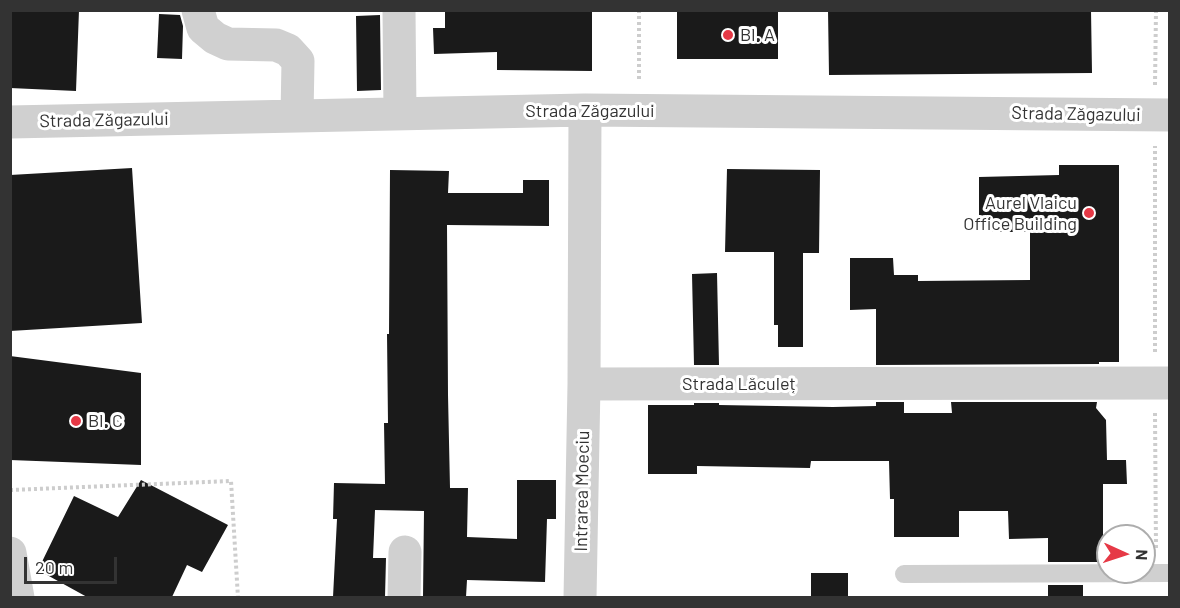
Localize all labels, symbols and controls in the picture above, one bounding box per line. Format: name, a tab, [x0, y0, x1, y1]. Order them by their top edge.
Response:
place label: Bl. A	[740, 24, 775, 46]
marker: Bl. A	[721, 28, 735, 42]
street label: Strada Zăgazului	[525, 100, 655, 122]
street label: Strada Zăgazului	[1011, 102, 1141, 126]
street label: Strada Zăgazului	[39, 108, 169, 132]
place label: Aurel Vlaicu Office Building	[963, 192, 1077, 234]
marker: Aurel Vlaicu Office Building	[1082, 206, 1096, 220]
street label: Strada Lăculeț	[682, 373, 796, 395]
place label: Bl. C	[88, 410, 123, 432]
marker: Bl. C	[69, 414, 83, 428]
street label: Intrarea Moeciu	[570, 430, 594, 552]
north arrow	[1096, 524, 1156, 584]
scale bar	[27, 545, 120, 583]
text: N	[1133, 549, 1152, 561]
text: 20 m	[35, 556, 73, 578]

